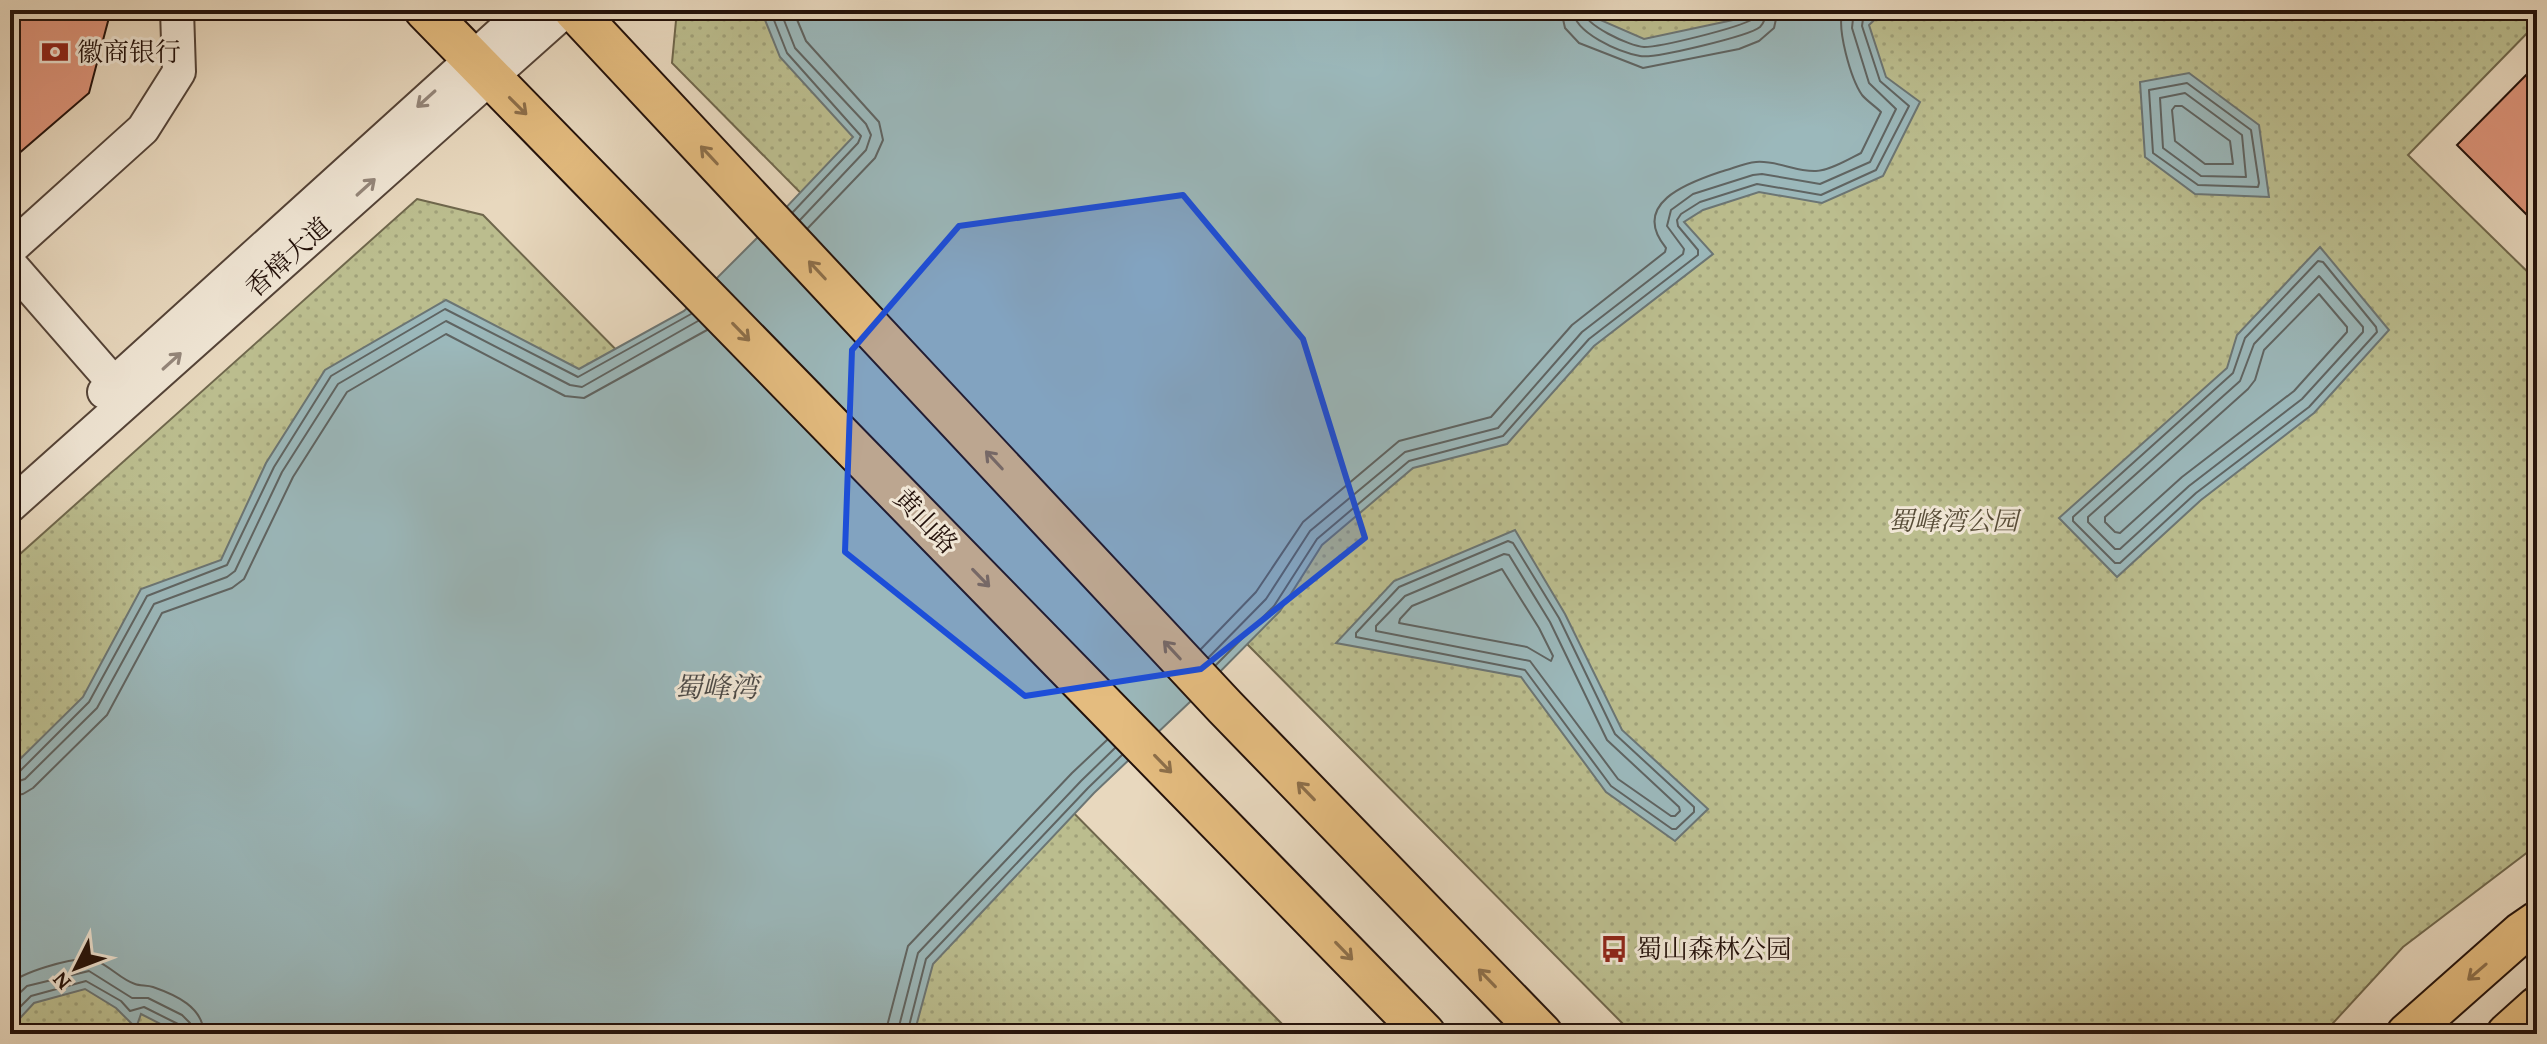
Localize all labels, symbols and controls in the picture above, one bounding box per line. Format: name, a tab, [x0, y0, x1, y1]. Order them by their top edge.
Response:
place label: 徽商银行	[77, 32, 181, 71]
bank icon: 徽商银行	[40, 37, 70, 67]
one-way arrow	[416, 90, 436, 109]
one-way arrow	[508, 96, 527, 115]
one-way arrow	[701, 145, 719, 165]
one-way arrow	[356, 178, 376, 196]
street label: 香樟大道	[236, 207, 339, 306]
one-way arrow	[808, 260, 827, 280]
one-way arrow	[731, 322, 750, 341]
one-way arrow	[162, 352, 182, 370]
one-way arrow	[985, 450, 1004, 470]
street label: 黄山路	[885, 479, 967, 562]
park label: 蜀峰湾公园	[1888, 501, 2022, 540]
one-way arrow	[971, 568, 990, 587]
one-way arrow	[1163, 641, 1181, 661]
water label: 蜀峰湾	[674, 666, 762, 707]
one-way arrow	[1153, 754, 1172, 774]
one-way arrow	[1297, 781, 1316, 801]
north arrow	[36, 928, 116, 1008]
place label: 蜀山森林公园	[1636, 929, 1792, 968]
bus stop icon: 蜀山森林公园	[1599, 934, 1629, 964]
one-way arrow	[1334, 941, 1353, 960]
one-way arrow	[2468, 962, 2488, 980]
text: N	[44, 965, 78, 998]
one-way arrow	[1478, 968, 1497, 988]

